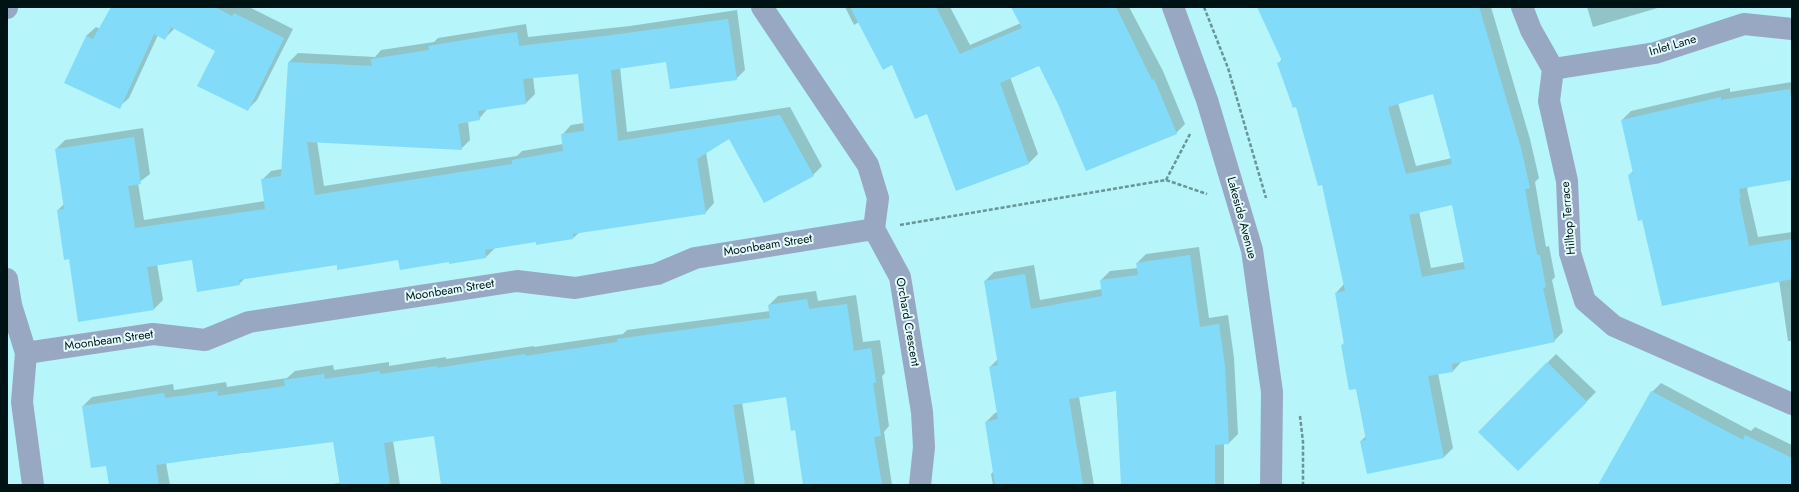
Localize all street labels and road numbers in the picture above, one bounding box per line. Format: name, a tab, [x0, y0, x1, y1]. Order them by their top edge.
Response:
street label: Inlet Lane	[1648, 32, 1698, 60]
street label: Lakeside Avenue	[1223, 175, 1259, 261]
street label: Hilltop Terrace	[1559, 181, 1579, 255]
street label: Moonbeam Street	[723, 232, 813, 260]
street label: Orchard Crescent	[892, 276, 922, 368]
street label: Moonbeam Street	[405, 277, 495, 305]
street label: Moonbeam Street	[64, 328, 154, 354]

